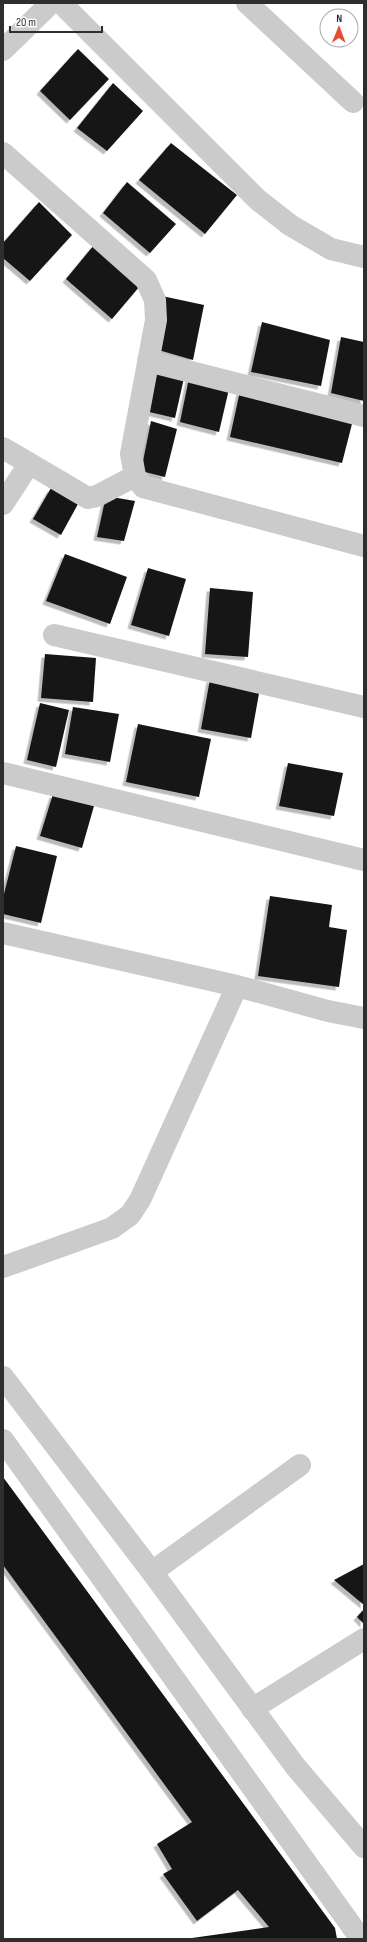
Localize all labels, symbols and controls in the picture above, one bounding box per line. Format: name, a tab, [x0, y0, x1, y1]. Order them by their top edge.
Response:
scale bar	[10, 8, 102, 34]
north arrow	[319, 8, 359, 48]
text: N	[336, 12, 342, 25]
text: 20 m	[16, 15, 36, 30]

